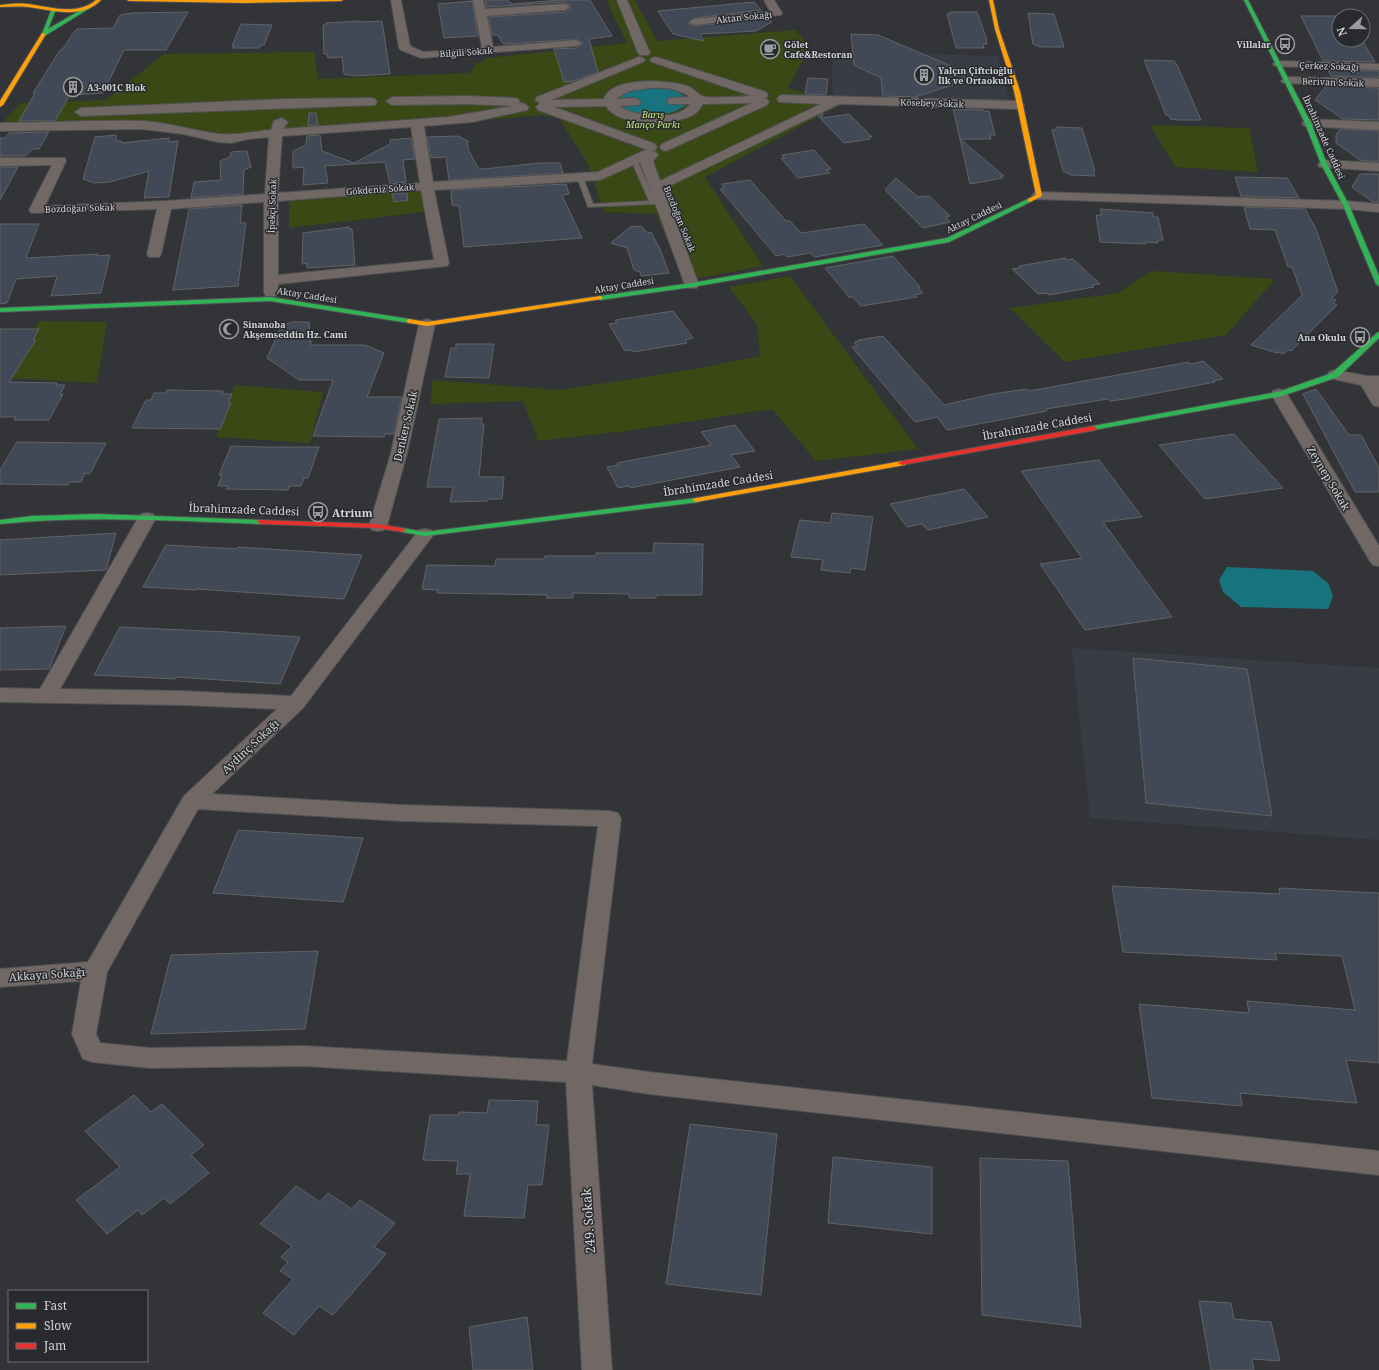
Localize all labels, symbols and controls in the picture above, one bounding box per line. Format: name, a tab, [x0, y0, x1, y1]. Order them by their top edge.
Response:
street label: Aktan Sokağı	[715, 8, 773, 26]
north arrow	[1331, 8, 1371, 48]
text: N	[1333, 25, 1350, 38]
bus stop icon: Villalar	[1274, 33, 1296, 55]
cafe icon: Gölet Cafe&Restoran	[759, 38, 781, 60]
place label: Gölet Cafe&Restoran	[784, 38, 852, 61]
place label: Villalar	[1237, 38, 1271, 51]
street label: Bilgili Sokak	[439, 44, 494, 60]
street label: Çerkez Sokağı	[1299, 58, 1359, 74]
building icon: Yalçın Çiftcioğlu İlk ve Ortaokulu	[913, 64, 935, 86]
place label: Yalçın Çiftcioğlu İlk ve Ortaokulu	[938, 64, 1013, 87]
street label: Berivan Sokak	[1302, 74, 1365, 90]
building icon: A3-001C Blok	[62, 76, 84, 98]
place label: A3-001C Blok	[87, 81, 146, 94]
street label: İbrahimzade Caddesi	[1300, 93, 1348, 181]
street label: Kösebey Sokak	[900, 95, 965, 111]
park label: Barış Manço Parkı	[625, 108, 680, 131]
street label: İpekçi Sokak	[265, 178, 279, 233]
street label: Gökdeniz Sokak	[345, 180, 415, 198]
street label: Bozdoğan Sokak	[661, 184, 699, 255]
street label: Aktay Caddesi	[944, 198, 1004, 236]
street label: Bozdoğan Sokak	[45, 200, 116, 216]
street label: Aktay Caddesi	[593, 274, 655, 296]
street label: Aktay Caddesi	[276, 284, 338, 306]
mosque icon: Sinanoba Akşemseddin Hz. Cami	[218, 318, 240, 340]
place label: Sinanoba Akşemseddin Hz. Cami	[243, 318, 348, 341]
bus stop icon: Ana Okulu	[1349, 326, 1371, 348]
place label: Ana Okulu	[1297, 331, 1346, 344]
street label: Denker Sokak	[390, 388, 421, 463]
street label: İbrahimzade Caddesi	[981, 409, 1093, 443]
street label: Zeynep Sokak	[1304, 443, 1354, 513]
street label: İbrahimzade Caddesi	[662, 467, 774, 499]
street label: İbrahimzade Caddesi	[188, 500, 300, 518]
bus stop icon: Atrium	[307, 501, 329, 523]
place label: Atrium	[332, 505, 373, 520]
street label: Aydinç Sokağı	[218, 715, 282, 777]
street label: Akkaya Sokağı	[8, 964, 86, 984]
street label: 249. Sokak	[577, 1187, 599, 1254]
legend	[8, 1290, 148, 1362]
text: Fast	[44, 1297, 67, 1314]
text: Slow	[44, 1317, 72, 1334]
text: Jam	[43, 1337, 66, 1354]

